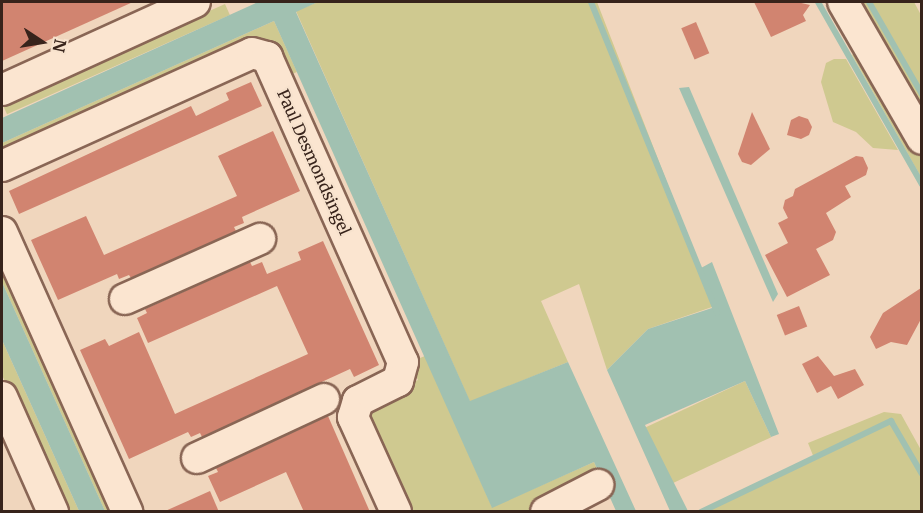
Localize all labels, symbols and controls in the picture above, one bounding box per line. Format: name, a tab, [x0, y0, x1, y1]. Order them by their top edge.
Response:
north arrow	[12, 12, 72, 72]
text: N	[49, 37, 71, 54]
street label: Paul Desmondsingel	[273, 86, 355, 238]

